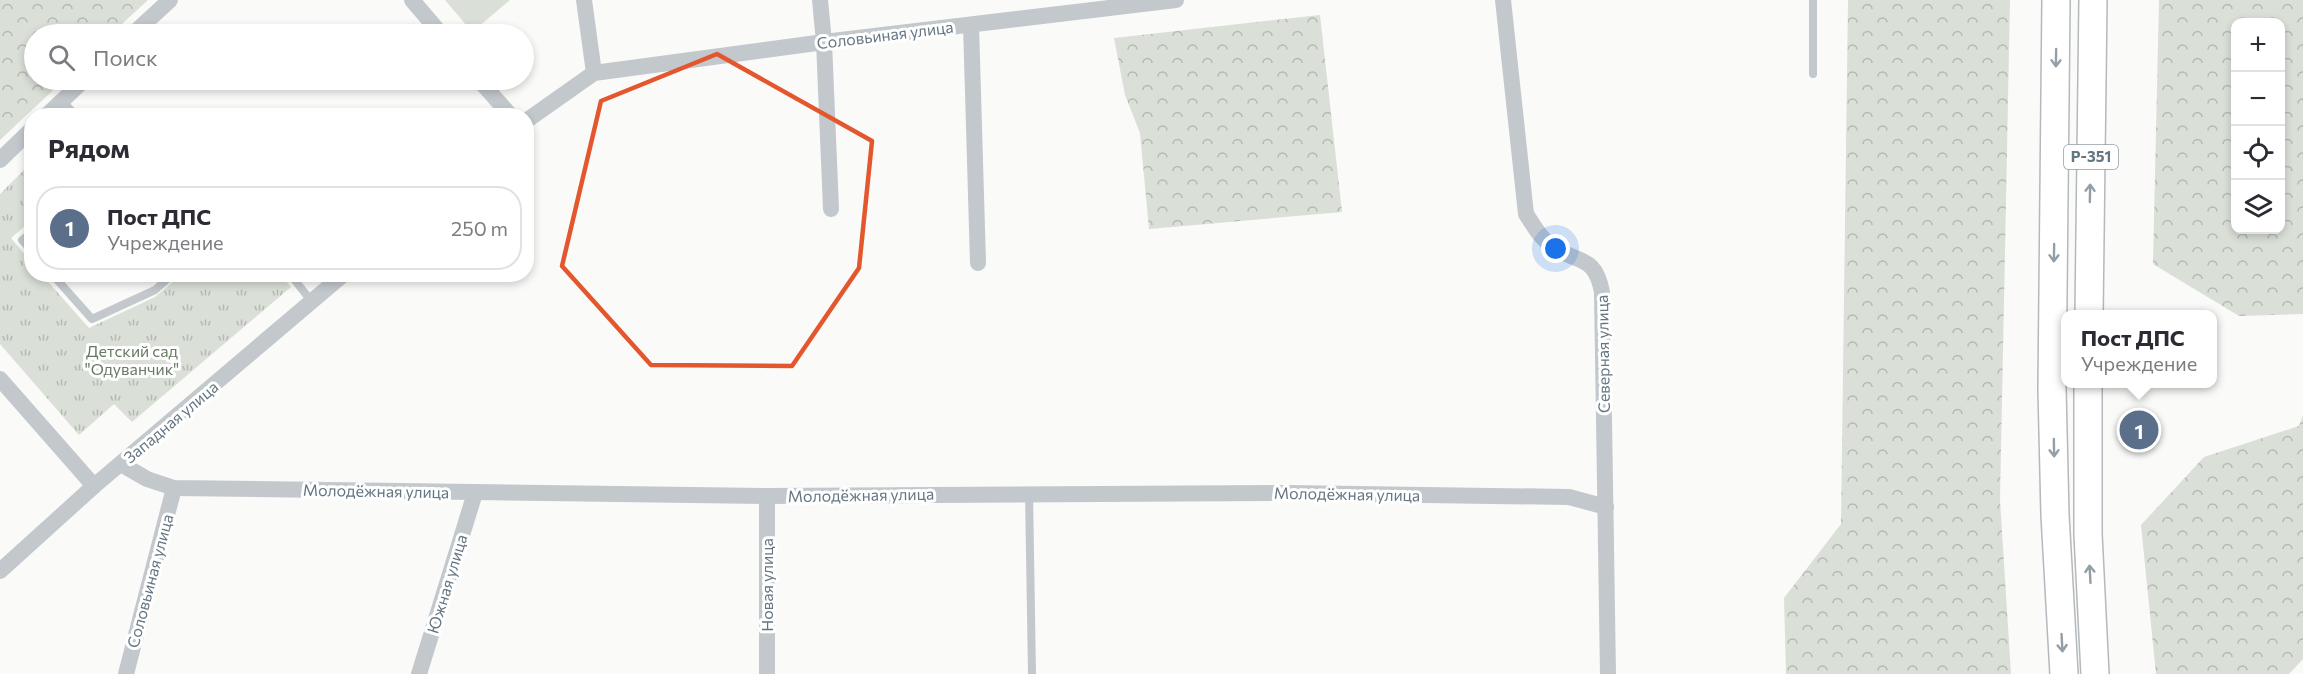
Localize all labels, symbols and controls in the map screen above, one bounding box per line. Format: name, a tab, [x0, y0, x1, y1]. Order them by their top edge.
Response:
street label: Соловьиная улица	[815, 17, 954, 52]
map controls	[2231, 18, 2285, 234]
button: +	[2231, 18, 2285, 72]
search box	[24, 24, 534, 90]
icon: search	[45, 41, 78, 74]
text: Поиск	[93, 44, 158, 71]
one-way arrow	[2050, 48, 2062, 68]
button: −	[2231, 72, 2285, 126]
button: locate	[2231, 126, 2285, 180]
text: Рядом	[48, 132, 130, 163]
road number: Р-351	[2064, 145, 2118, 169]
button: layers	[2231, 180, 2285, 234]
one-way arrow	[2085, 184, 2096, 204]
text: Пост ДПС	[107, 203, 211, 230]
text: 1	[65, 216, 74, 240]
text: 250 m	[451, 216, 508, 240]
text: Учреждение	[107, 230, 224, 254]
your location	[1541, 234, 1570, 263]
one-way arrow	[2048, 243, 2059, 263]
street label: Северная улица	[1592, 295, 1613, 413]
popup	[2061, 310, 2217, 388]
text: Пост ДПС	[2081, 324, 2185, 351]
park label: Детский сад "Одуванчик"	[85, 341, 179, 378]
text: Учреждение	[2081, 351, 2197, 375]
street label: Западная улица	[120, 377, 222, 466]
pin: 1	[2120, 408, 2158, 452]
one-way arrow	[2048, 438, 2059, 458]
street label: Молодёжная улица	[303, 480, 449, 501]
street label: Молодёжная улица	[1274, 483, 1420, 504]
street label: Молодёжная улица	[788, 484, 934, 505]
street label: Соловьиная улица	[123, 512, 177, 650]
street label: Южная улица	[422, 532, 471, 636]
street label: Новая улица	[757, 538, 776, 632]
one-way arrow	[2085, 564, 2096, 584]
one-way arrow	[2056, 633, 2067, 653]

